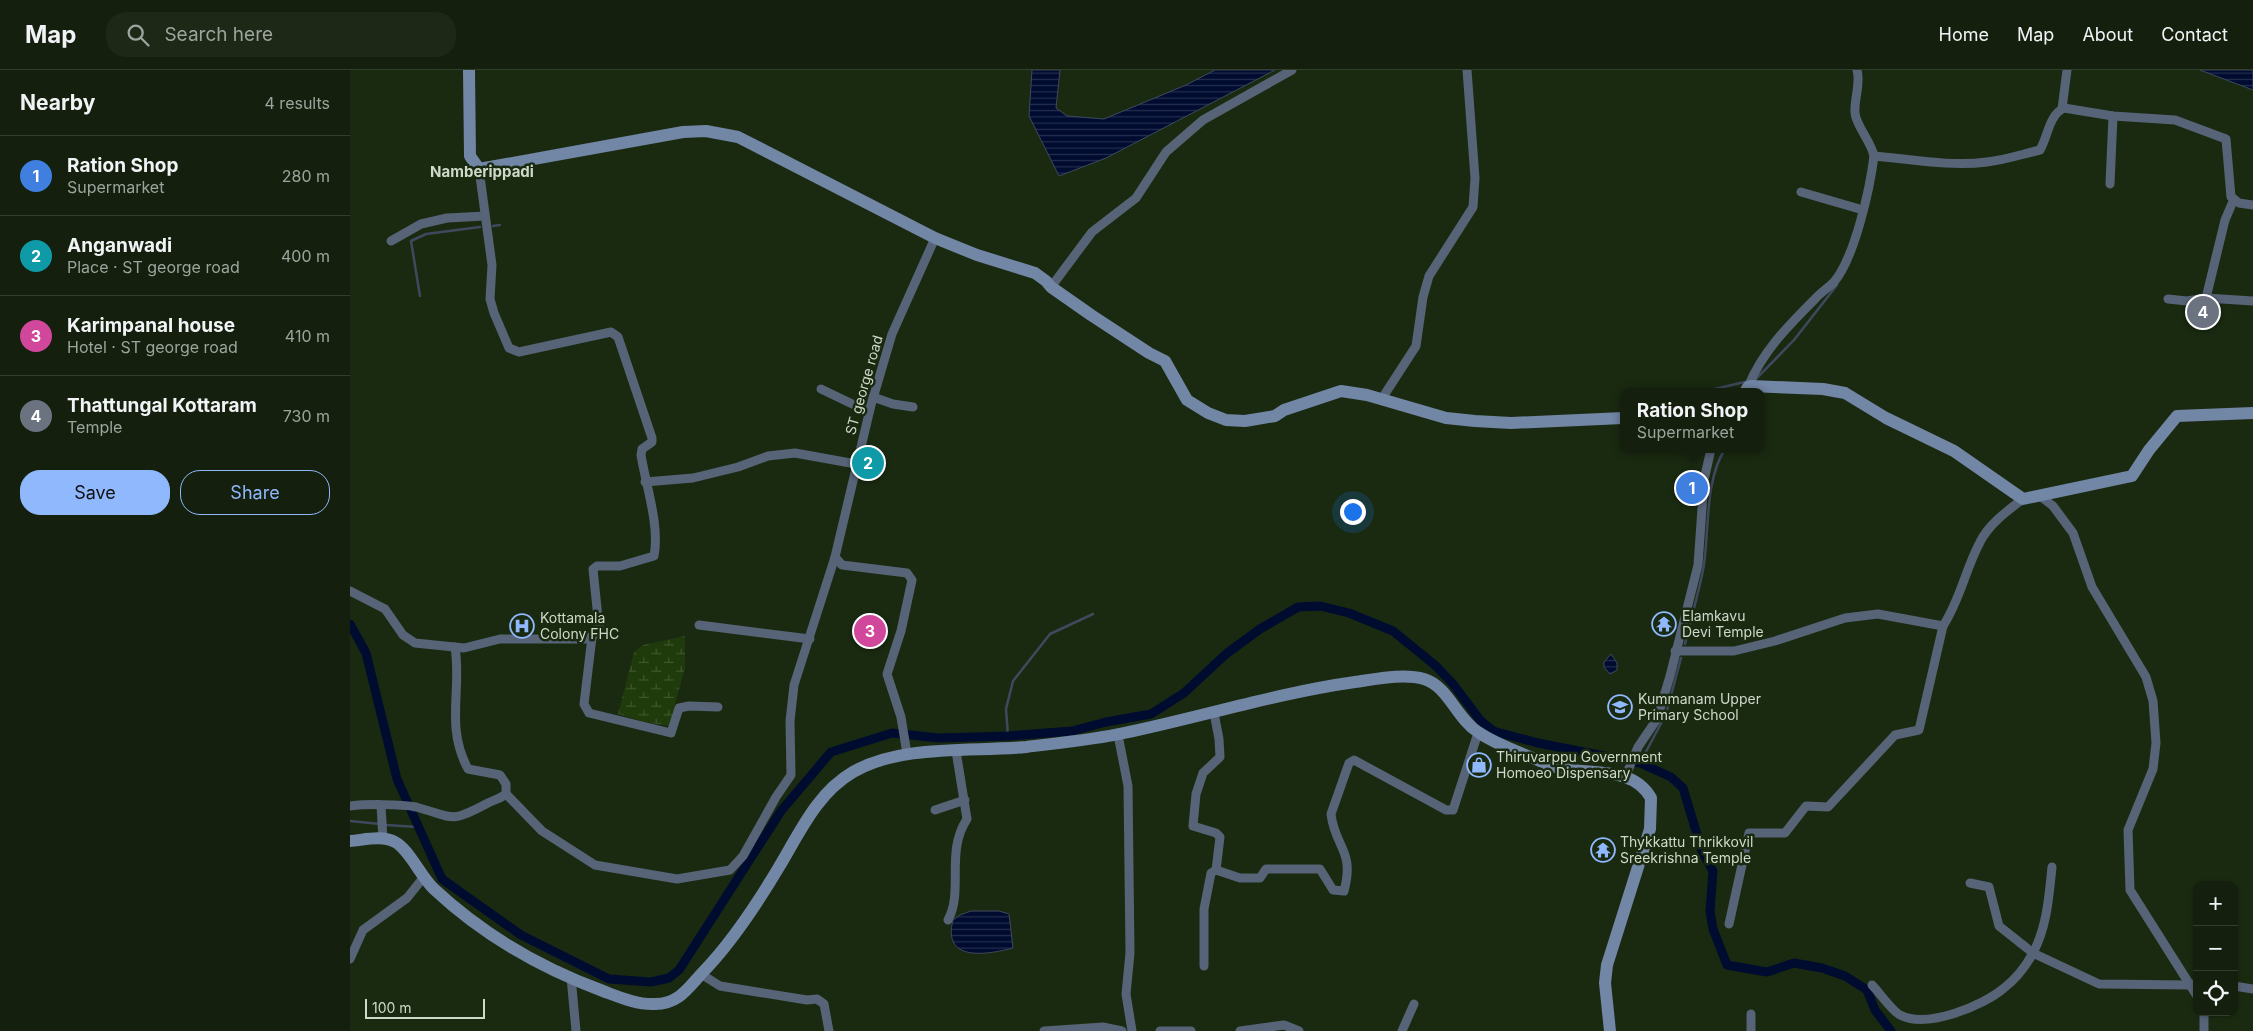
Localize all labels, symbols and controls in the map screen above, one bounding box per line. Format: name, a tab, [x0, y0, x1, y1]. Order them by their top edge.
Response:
search box	[106, 12, 456, 57]
text: Map	[25, 20, 76, 49]
icon: search	[124, 21, 152, 49]
text: Search here	[164, 23, 273, 46]
text: Home	[1939, 24, 1989, 45]
text: Map	[2017, 24, 2054, 45]
text: About	[2082, 24, 2133, 45]
text: Contact	[2161, 24, 2228, 45]
text: Nearby	[20, 90, 95, 115]
text: 4 results	[265, 93, 330, 113]
text: Ration Shop	[67, 154, 178, 177]
district label: Namberippadi	[430, 162, 534, 181]
text: 1	[33, 166, 39, 186]
text: 280 m	[282, 166, 330, 186]
text: Supermarket	[67, 177, 164, 197]
text: Anganwadi	[67, 234, 172, 257]
text: 2	[31, 246, 41, 266]
text: 400 m	[281, 246, 330, 266]
text: Place · ST george road	[67, 257, 240, 277]
pin: 4	[2187, 293, 2219, 331]
text: Karimpanal house	[67, 314, 235, 337]
text: 3	[31, 326, 41, 346]
text: 410 m	[285, 326, 330, 346]
street label: ST george road	[841, 333, 886, 437]
text: Hotel · ST george road	[67, 337, 238, 357]
popup	[1620, 388, 1765, 453]
text: Thattungal Kottaram	[67, 394, 257, 417]
text: Ration Shop	[1637, 399, 1748, 422]
text: 4	[31, 406, 41, 426]
text: 730 m	[283, 406, 330, 426]
text: Temple	[67, 417, 122, 437]
text: Supermarket	[1637, 422, 1734, 442]
pin: 2	[852, 444, 884, 482]
pin: 1	[1676, 469, 1708, 507]
button: Save	[20, 470, 170, 515]
button: Share	[180, 470, 330, 515]
your location	[1340, 499, 1366, 525]
place label: Elamkavu Devi Temple	[1682, 607, 1764, 640]
place label: Kottamala Colony FHC	[540, 609, 619, 642]
temple icon: Elamkavu Devi Temple	[1651, 611, 1677, 637]
pin: 3	[854, 612, 886, 650]
hospital icon: Kottamala Colony FHC	[509, 613, 535, 639]
place label: Kummanam Upper Primary School	[1638, 690, 1761, 723]
school or university icon: Kummanam Upper Primary School	[1607, 694, 1633, 720]
place label: Thiruvarppu Government Homoeo Dispensary	[1496, 748, 1663, 781]
shop icon: Thiruvarppu Government Homoeo Dispensary	[1466, 752, 1492, 778]
place label: Thykkattu Thrikkovil Sreekrishna Temple	[1620, 833, 1753, 866]
temple icon: Thykkattu Thrikkovil Sreekrishna Temple	[1590, 837, 1616, 863]
map controls	[2193, 881, 2238, 1016]
button: +	[2193, 881, 2238, 926]
button: −	[2193, 926, 2238, 971]
button: locate	[2193, 971, 2238, 1016]
scale bar	[365, 996, 485, 1019]
text: 100 m	[372, 999, 412, 1016]

